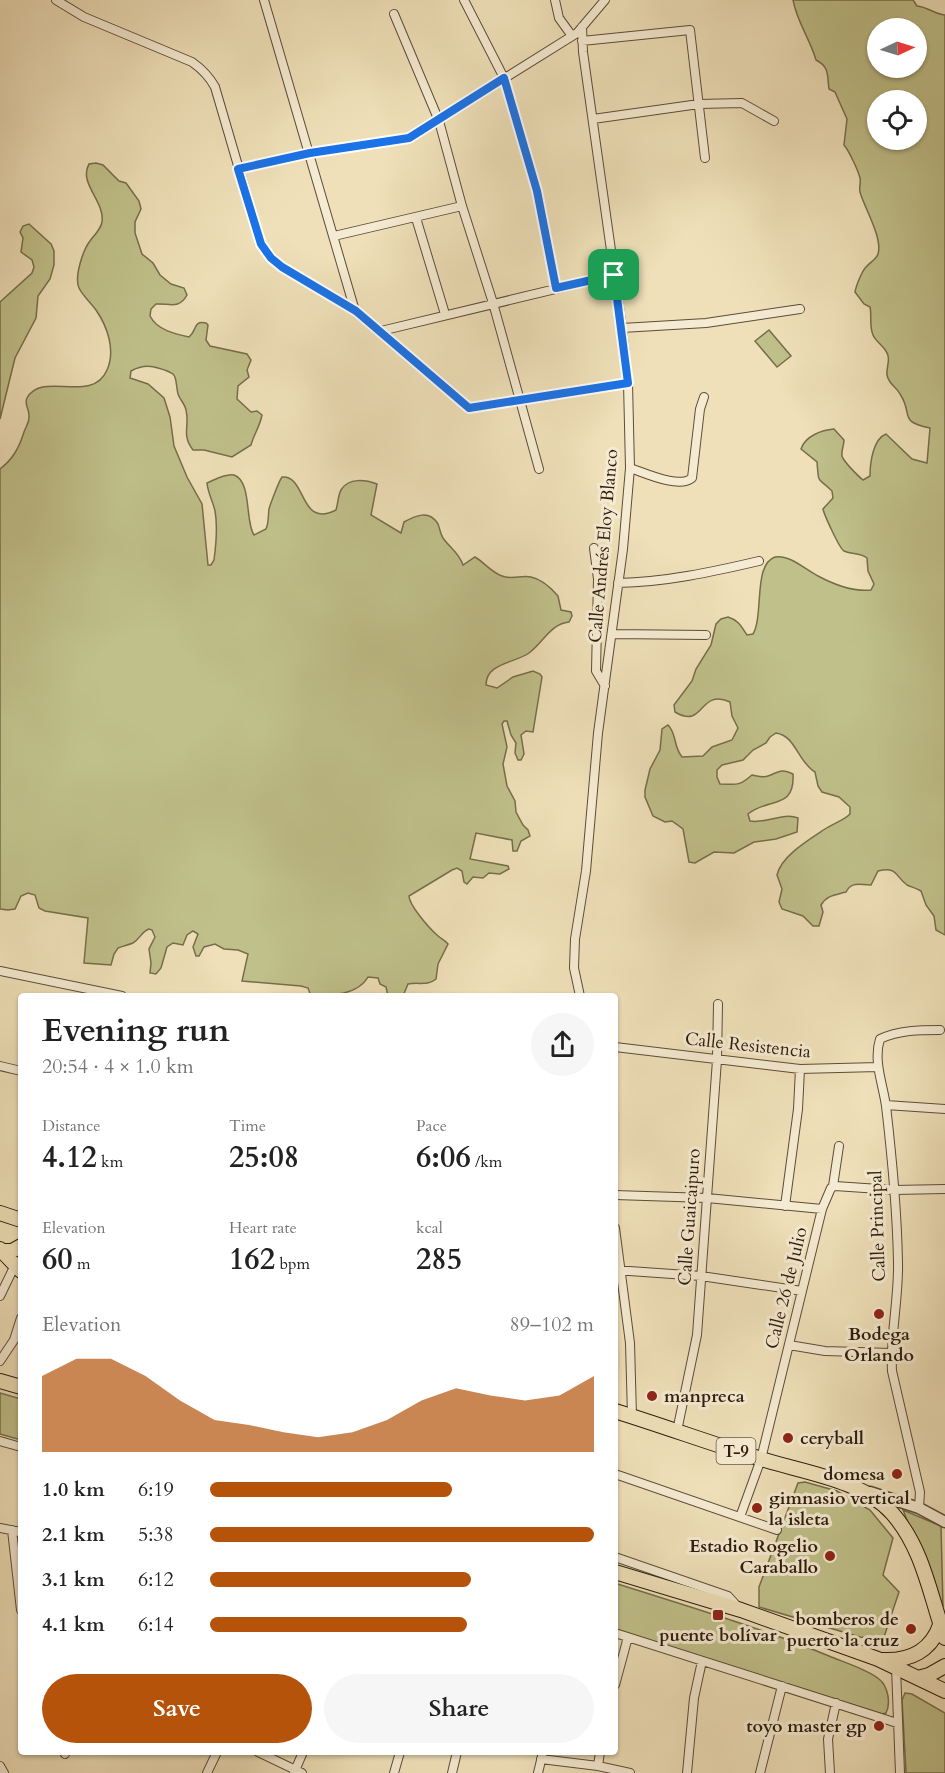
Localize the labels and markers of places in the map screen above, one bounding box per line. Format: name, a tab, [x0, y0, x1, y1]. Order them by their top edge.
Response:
pin	[588, 249, 639, 300]
marker: Bodega Orlando	[872, 1307, 886, 1321]
place label: Bodega Orlando	[844, 1322, 914, 1368]
place label: manpreca	[664, 1384, 745, 1409]
marker: manpreca	[645, 1389, 659, 1403]
place label: ceryball	[800, 1426, 864, 1451]
marker: ceryball	[781, 1431, 795, 1445]
place label: domesa	[823, 1462, 885, 1487]
marker: domesa	[890, 1467, 904, 1481]
place label: gimnasio vertical la isleta	[769, 1486, 910, 1532]
marker: gimnasio vertical la isleta	[750, 1501, 764, 1515]
place label: Estadio Rogelio Caraballo	[689, 1534, 818, 1580]
marker: Estadio Rogelio Caraballo	[823, 1549, 837, 1563]
place label: bomberos de puerto la cruz	[787, 1607, 899, 1653]
marker: puente bolívar	[711, 1608, 725, 1622]
marker: bomberos de puerto la cruz	[904, 1622, 918, 1636]
place label: puente bolívar	[659, 1623, 777, 1648]
place label: toyo master gp	[746, 1714, 867, 1739]
marker: toyo master gp	[872, 1719, 886, 1733]

